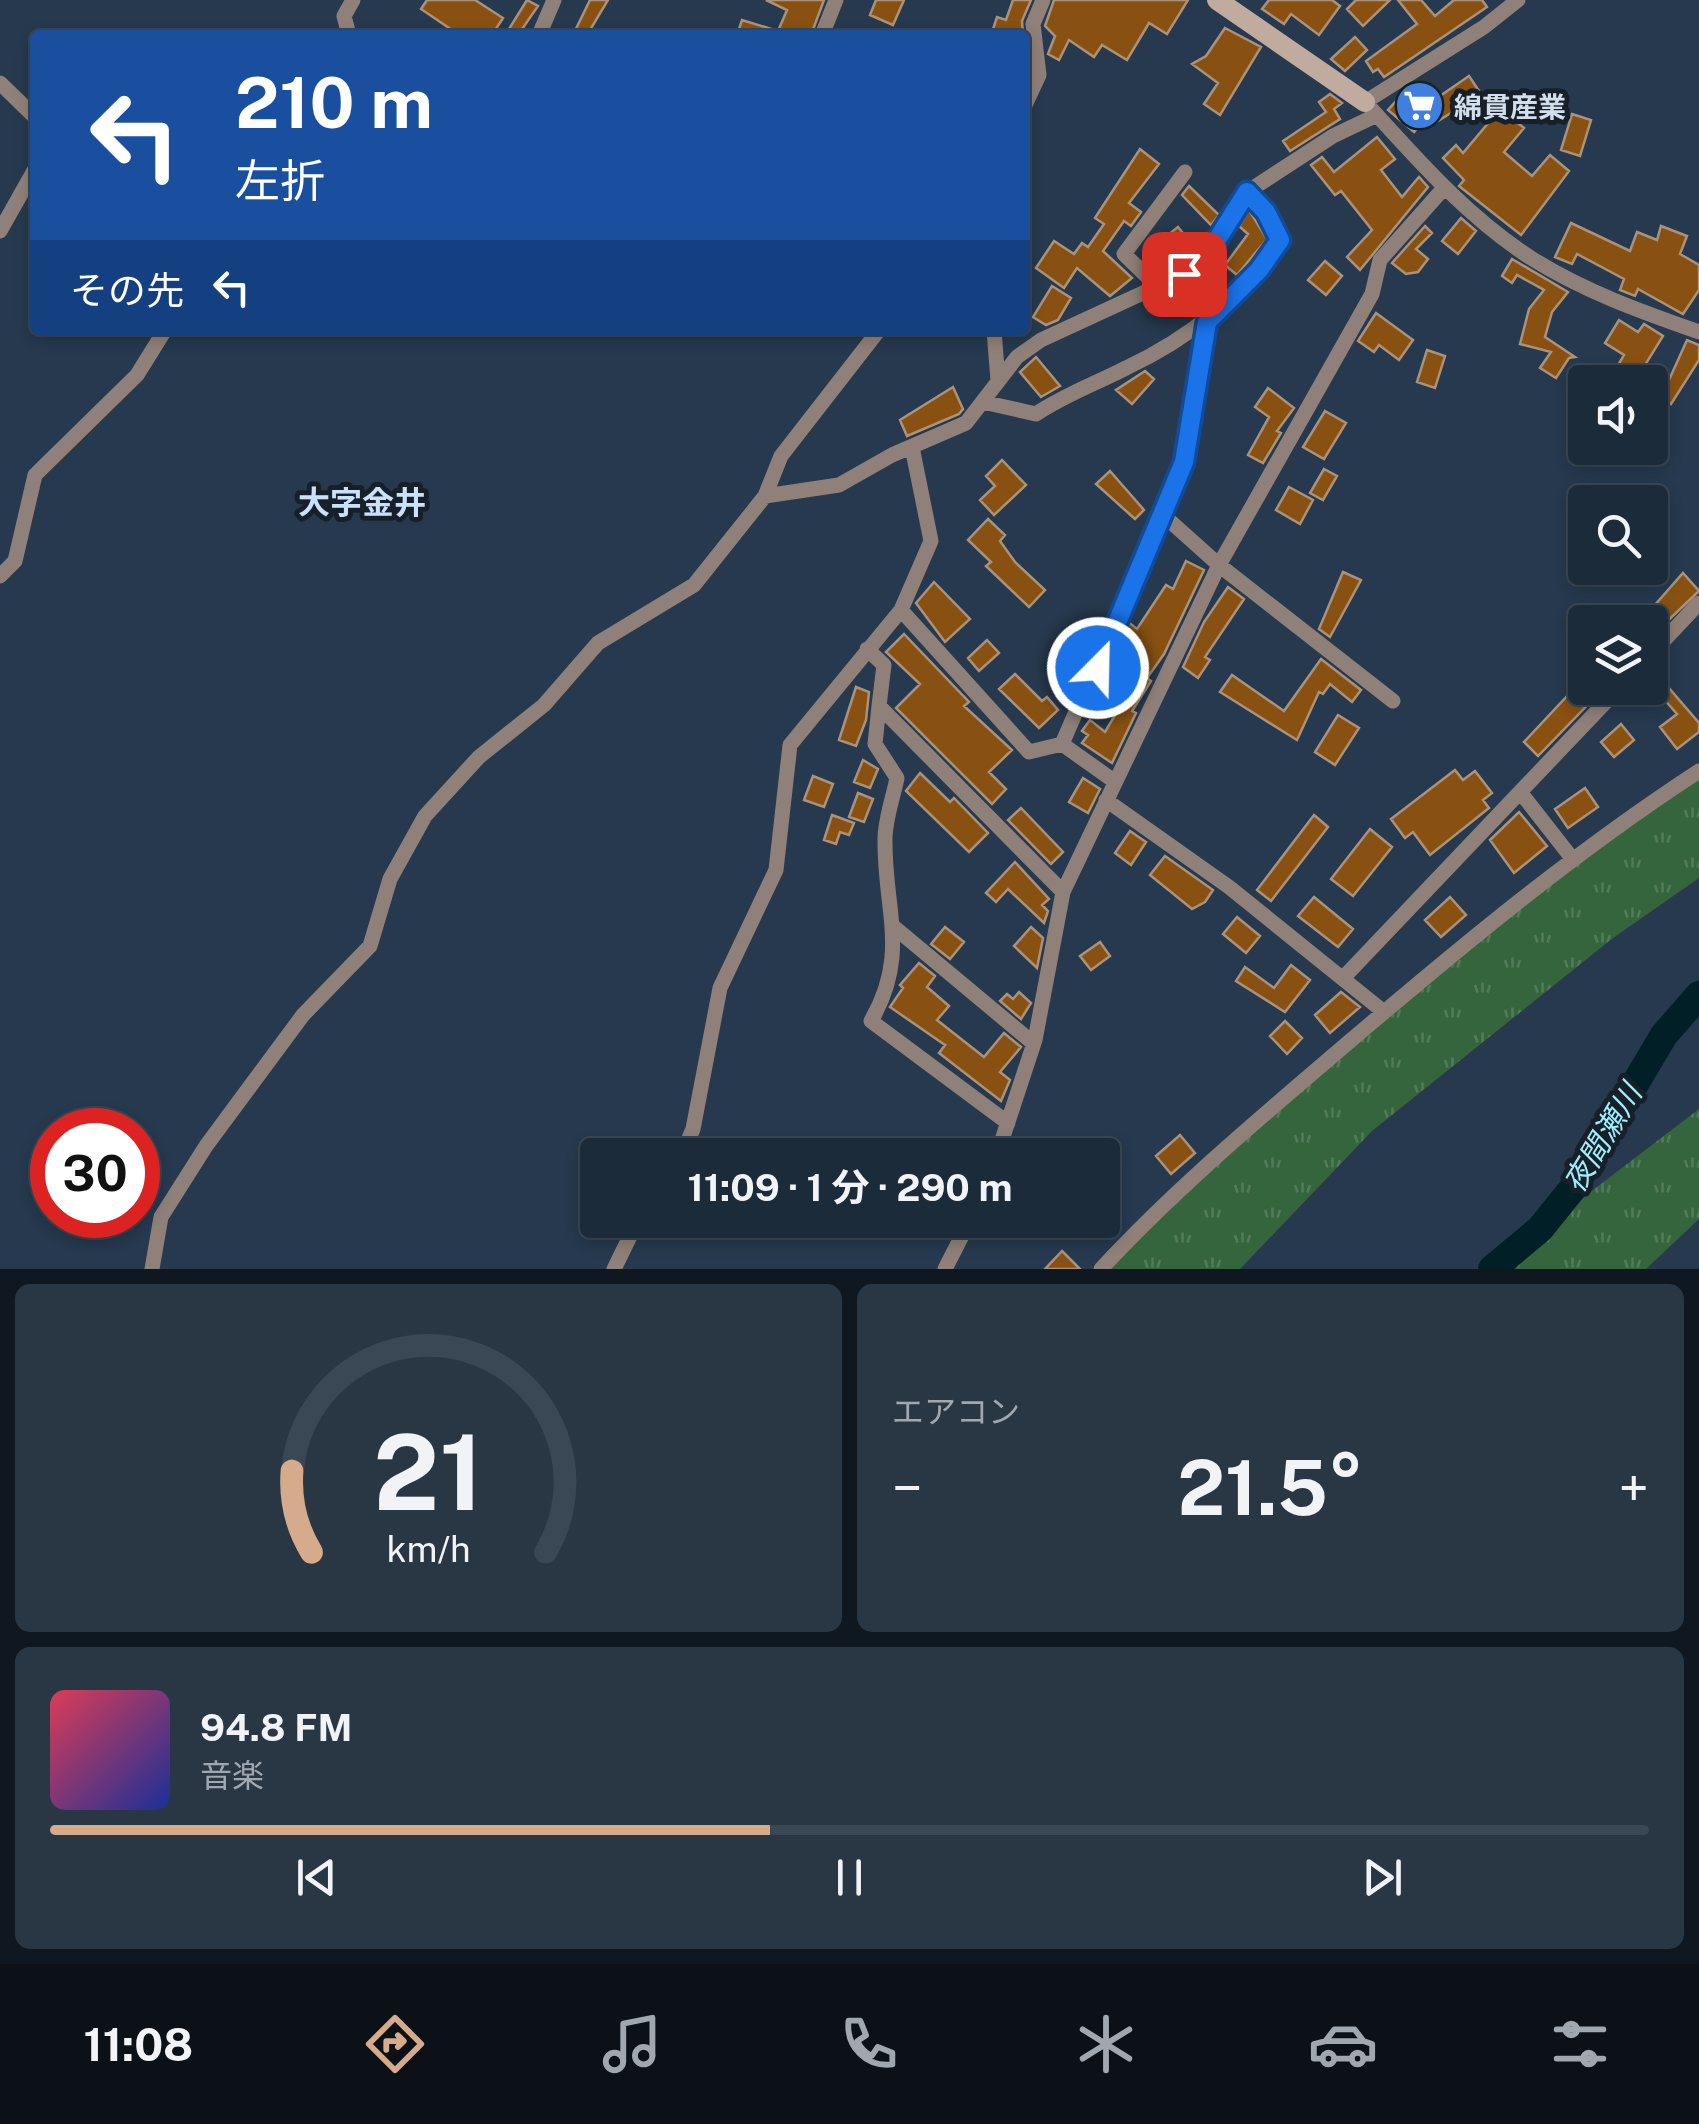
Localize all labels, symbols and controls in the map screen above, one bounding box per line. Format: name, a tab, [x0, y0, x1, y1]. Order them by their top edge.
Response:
text: 210 m	[235, 61, 433, 144]
icon: left	[70, 70, 200, 200]
supermarket icon: 綿貫産業	[1393, 80, 1445, 132]
place label: 綿貫産業	[1454, 90, 1566, 123]
text: 左折	[235, 154, 325, 207]
pin	[1142, 232, 1227, 317]
icon: arrive	[1157, 247, 1212, 302]
icon: left	[204, 260, 259, 315]
text: その先	[70, 268, 184, 313]
map controls	[1568, 365, 1668, 705]
button: sound	[1568, 365, 1668, 465]
district label: 大字金井	[298, 484, 426, 521]
button: search	[1568, 485, 1668, 585]
button: layers	[1568, 605, 1668, 705]
position arrow	[1046, 616, 1150, 720]
water label: 夜間瀬川	[1556, 1075, 1650, 1199]
speed limit sign: 30	[30, 1108, 160, 1238]
text: 11:09 · 1 分 · 290 m	[688, 1165, 1012, 1210]
text: エアコン	[892, 1393, 1020, 1430]
text: 21	[373, 1411, 484, 1533]
text: 21.5°	[1177, 1444, 1364, 1532]
text: −	[892, 1456, 923, 1520]
text: +	[1619, 1456, 1649, 1520]
text: km/h	[386, 1528, 471, 1570]
text: 94.8 FM	[200, 1705, 352, 1750]
text: 音楽	[200, 1757, 264, 1794]
icon: previous	[289, 1850, 344, 1905]
icon: pause	[822, 1850, 877, 1905]
icon: next	[1355, 1850, 1410, 1905]
icon: directions	[360, 2009, 430, 2079]
icon: music	[597, 2009, 667, 2079]
icon: phone	[834, 2009, 904, 2079]
icon: climate	[1071, 2009, 1141, 2079]
icon: car	[1308, 2009, 1378, 2079]
icon: filters	[1545, 2009, 1615, 2079]
text: 11:08	[84, 2018, 193, 2071]

